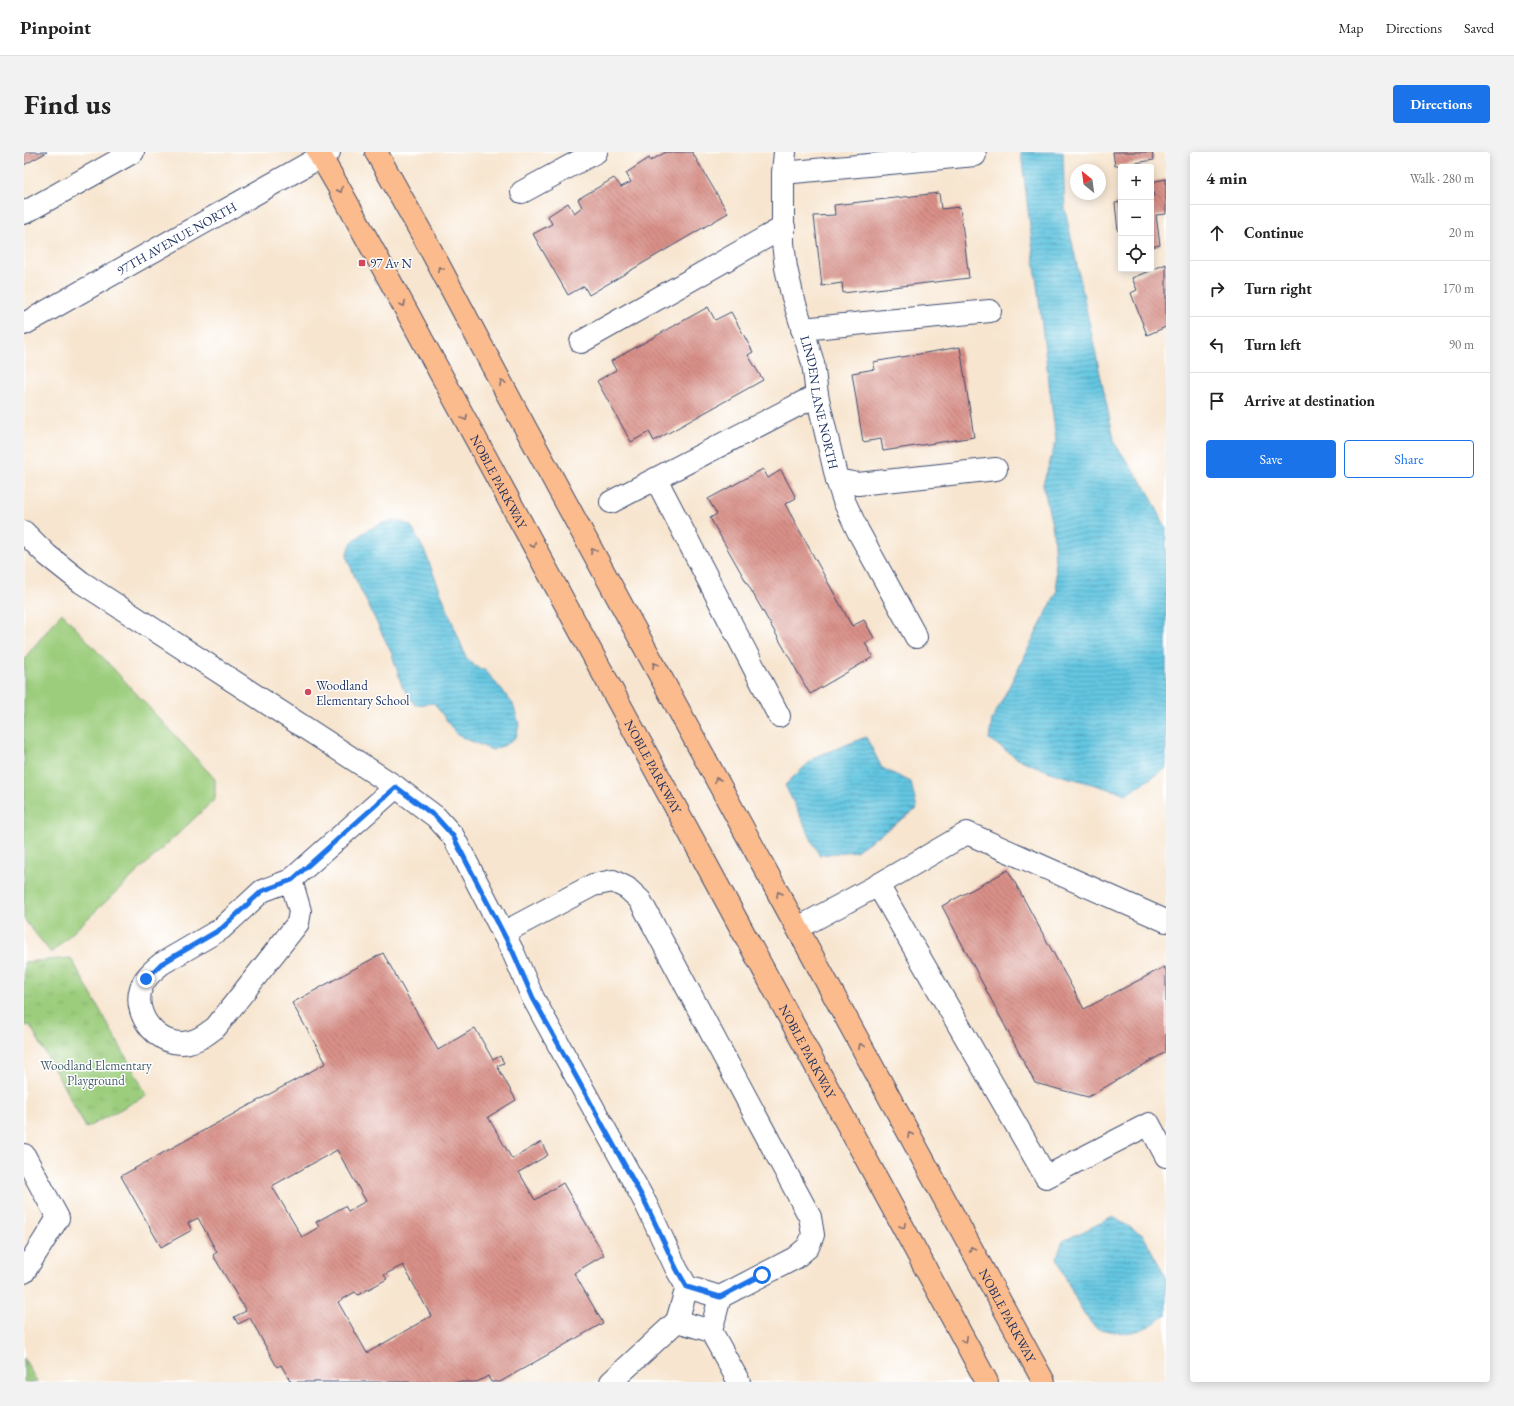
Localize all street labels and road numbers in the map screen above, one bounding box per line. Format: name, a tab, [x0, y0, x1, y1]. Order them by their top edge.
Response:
street label: 97TH AVENUE NORTH	[113, 197, 240, 279]
street label: LINDEN LANE NORTH	[797, 333, 843, 471]
street label: NOBLE PARKWAY	[467, 432, 532, 533]
street label: NOBLE PARKWAY	[621, 717, 686, 818]
street label: NOBLE PARKWAY	[775, 1001, 841, 1102]
street label: NOBLE PARKWAY	[975, 1266, 1041, 1367]

